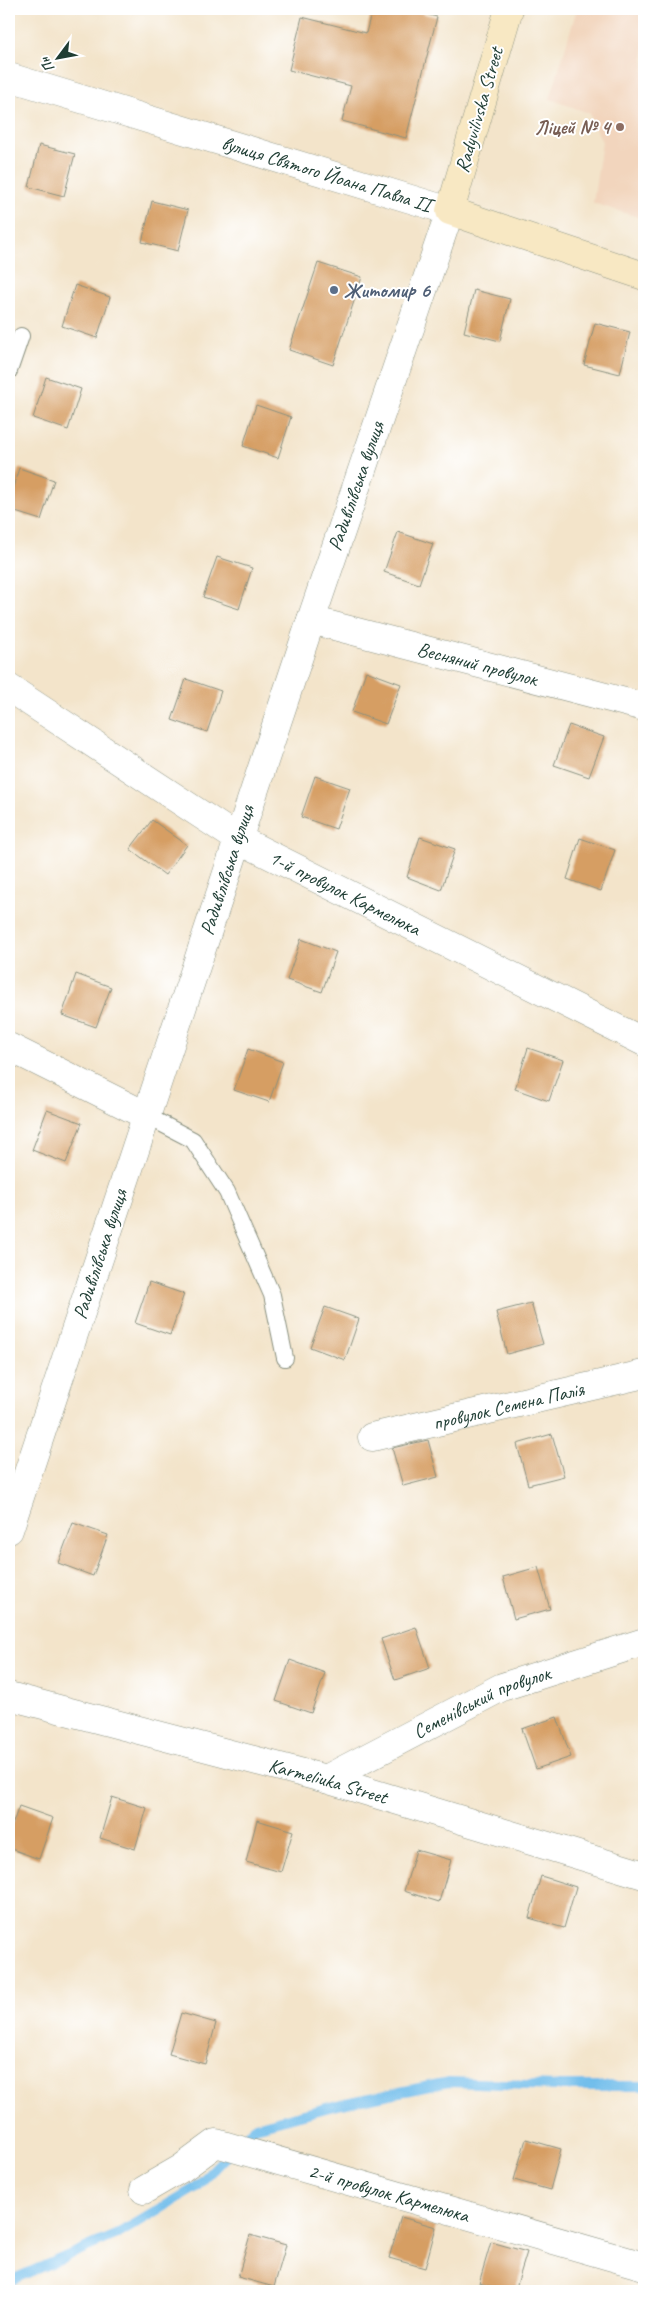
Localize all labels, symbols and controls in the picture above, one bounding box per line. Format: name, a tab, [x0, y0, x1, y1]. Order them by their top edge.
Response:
north arrow	[32, 32, 82, 82]
street label: Radyvilivska Street	[449, 42, 509, 175]
text: Пн	[36, 53, 58, 75]
place label: Ліцей № 4	[534, 115, 613, 140]
marker: Ліцей № 4	[614, 121, 626, 133]
street label: вулиця Святого Йоана Павла II	[219, 130, 438, 218]
place label: Житомир 6	[344, 278, 431, 303]
marker: Житомир 6	[328, 284, 340, 296]
street label: Радивілівська вулиця	[322, 417, 390, 554]
street label: Весняний провулок	[415, 636, 542, 692]
street label: Радивілівська вулиця	[194, 801, 260, 938]
street label: 1-й провулок Кармелюка	[265, 844, 426, 941]
street label: Радивілівська вулиця	[67, 1185, 133, 1322]
street label: провулок Семена Палія	[430, 1376, 587, 1435]
street label: Семенівський провулок	[408, 1660, 555, 1744]
street label: Karmeliuka Street	[266, 1752, 392, 1810]
street label: 2-й провулок Кармелюка	[306, 2158, 473, 2228]

